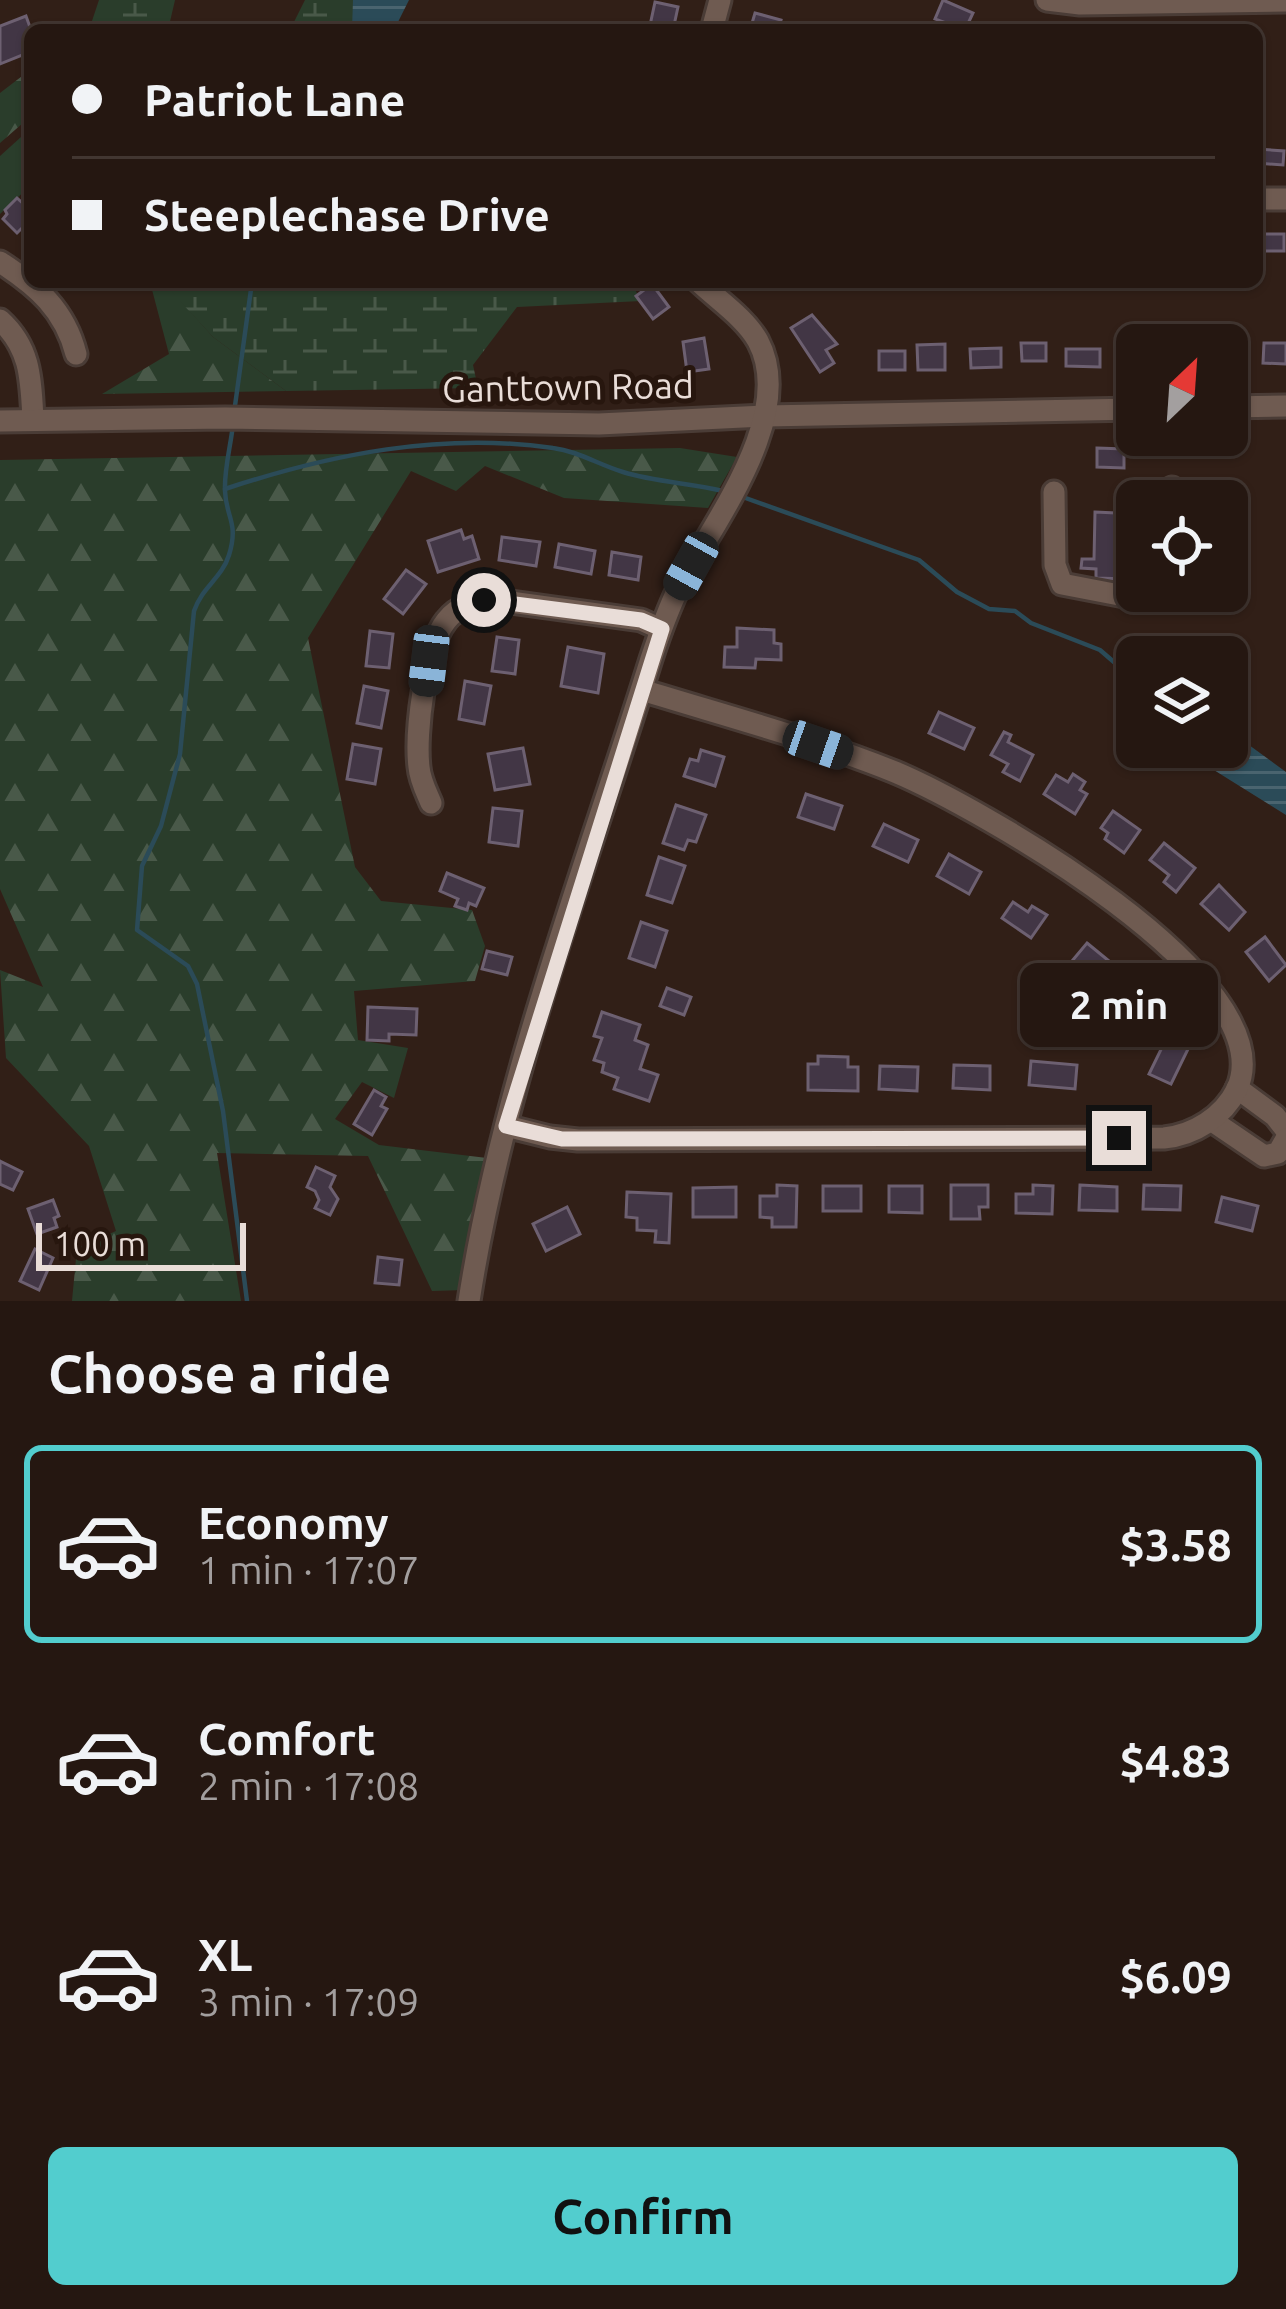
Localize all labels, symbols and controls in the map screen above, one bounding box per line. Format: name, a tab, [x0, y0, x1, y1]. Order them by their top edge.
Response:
text: Patriot Lane	[144, 74, 406, 125]
text: Steeplechase Drive	[144, 189, 550, 240]
north arrow	[1116, 324, 1248, 456]
map controls	[1116, 324, 1248, 768]
street label: Ganttown Road	[442, 364, 694, 409]
button: locate	[1116, 480, 1248, 612]
car	[658, 526, 724, 606]
route start	[457, 573, 511, 627]
car	[407, 623, 451, 699]
button: layers	[1116, 636, 1248, 768]
car	[778, 716, 858, 774]
callout: 2 min	[1020, 964, 1218, 1048]
text: 2 min	[1070, 983, 1168, 1026]
route end	[1092, 1111, 1146, 1165]
scale bar	[36, 1217, 246, 1270]
text: 100 m	[54, 1225, 146, 1262]
text: Choose a ride	[48, 1343, 391, 1403]
icon: car	[54, 1490, 162, 1598]
text: Economy	[198, 1497, 389, 1548]
text: $3.58	[1119, 1519, 1232, 1570]
text: 1 min · 17:07	[198, 1548, 419, 1591]
icon: car	[54, 1706, 162, 1814]
text: Comfort	[198, 1713, 375, 1764]
text: $4.83	[1119, 1735, 1232, 1786]
text: 2 min · 17:08	[198, 1764, 419, 1807]
icon: car	[54, 1922, 162, 2030]
text: XL	[198, 1929, 252, 1980]
text: $6.09	[1119, 1951, 1232, 2002]
text: 3 min · 17:09	[198, 1980, 419, 2023]
button: Confirm	[48, 2147, 1238, 2285]

